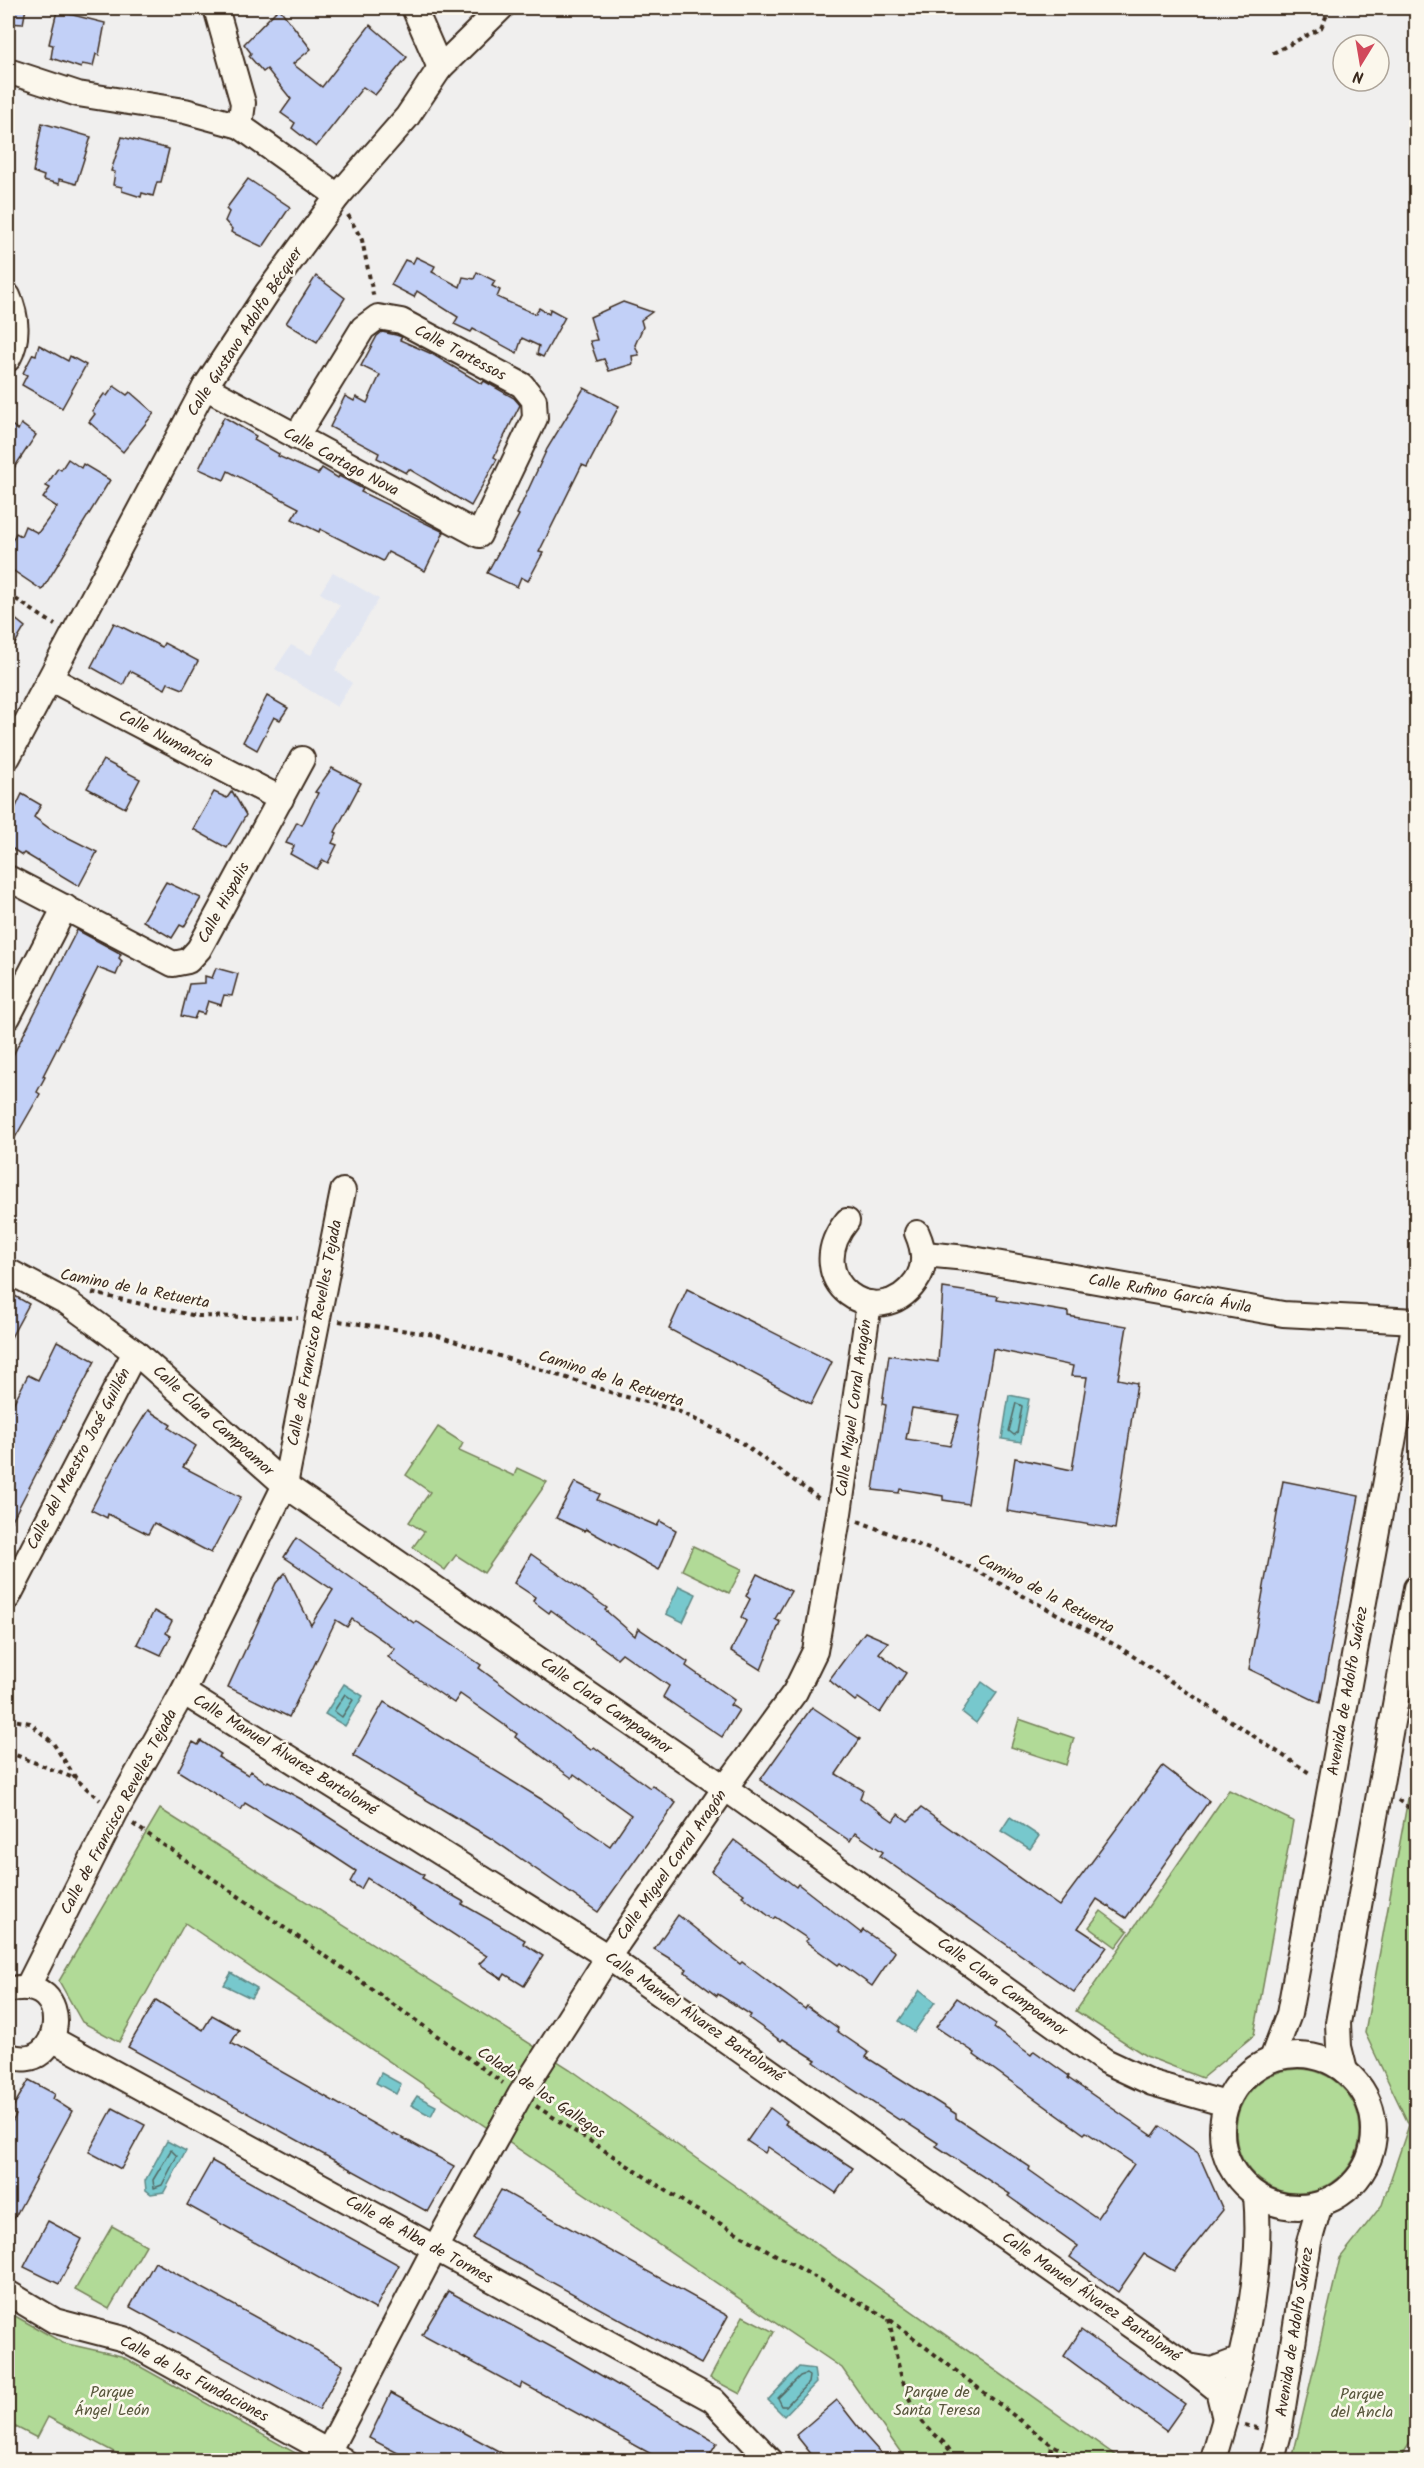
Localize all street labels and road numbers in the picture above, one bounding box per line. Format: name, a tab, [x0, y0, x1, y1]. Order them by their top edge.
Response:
street label: Calle Gustavo Adolfo Bécquer	[181, 241, 310, 422]
street label: Calle Tartessos	[410, 318, 511, 388]
street label: Calle Cartago Nova	[279, 421, 403, 503]
street label: Calle Numancia	[114, 703, 218, 775]
street label: Calle Hispalis	[191, 858, 257, 948]
street label: Calle de Francisco Revelles Tejada	[281, 1218, 349, 1448]
street label: Camino de la Retuerta	[58, 1262, 212, 1316]
street label: Calle Rufino García Ávila	[1086, 1267, 1254, 1321]
street label: Calle Miguel Corral Aragón	[829, 1318, 879, 1498]
street label: Camino de la Retuerta	[535, 1344, 687, 1414]
street label: Calle Clara Campoamor	[147, 1359, 281, 1484]
street label: Calle del Maestro José Guillén	[20, 1364, 138, 1554]
street label: Camino de la Retuerta	[973, 1547, 1119, 1641]
street label: Avenida de Adolfo Suárez	[1321, 1604, 1375, 1778]
street label: Calle Clara Campoamor	[535, 1651, 679, 1762]
street label: Calle Manuel Álvarez Bartolomé	[188, 1688, 383, 1823]
street label: Calle de Francisco Revelles Tejada	[54, 1705, 184, 1919]
street label: Calle Miguel Corral Aragón	[610, 1785, 734, 1945]
street label: Calle Clara Campoamor	[931, 1931, 1074, 2044]
street label: Calle Manuel Álvarez Bartolomé	[599, 1945, 789, 2089]
street label: Colada de los Gallegos	[472, 2041, 610, 2145]
street label: Calle de Alba de Tormes	[341, 2189, 498, 2291]
street label: Calle Manuel Álvarez Bartolomé	[996, 2225, 1186, 2369]
street label: Avenida de Adolfo Suárez	[1269, 2245, 1321, 2419]
street label: Calle de las Fundaciones	[115, 2329, 273, 2429]

